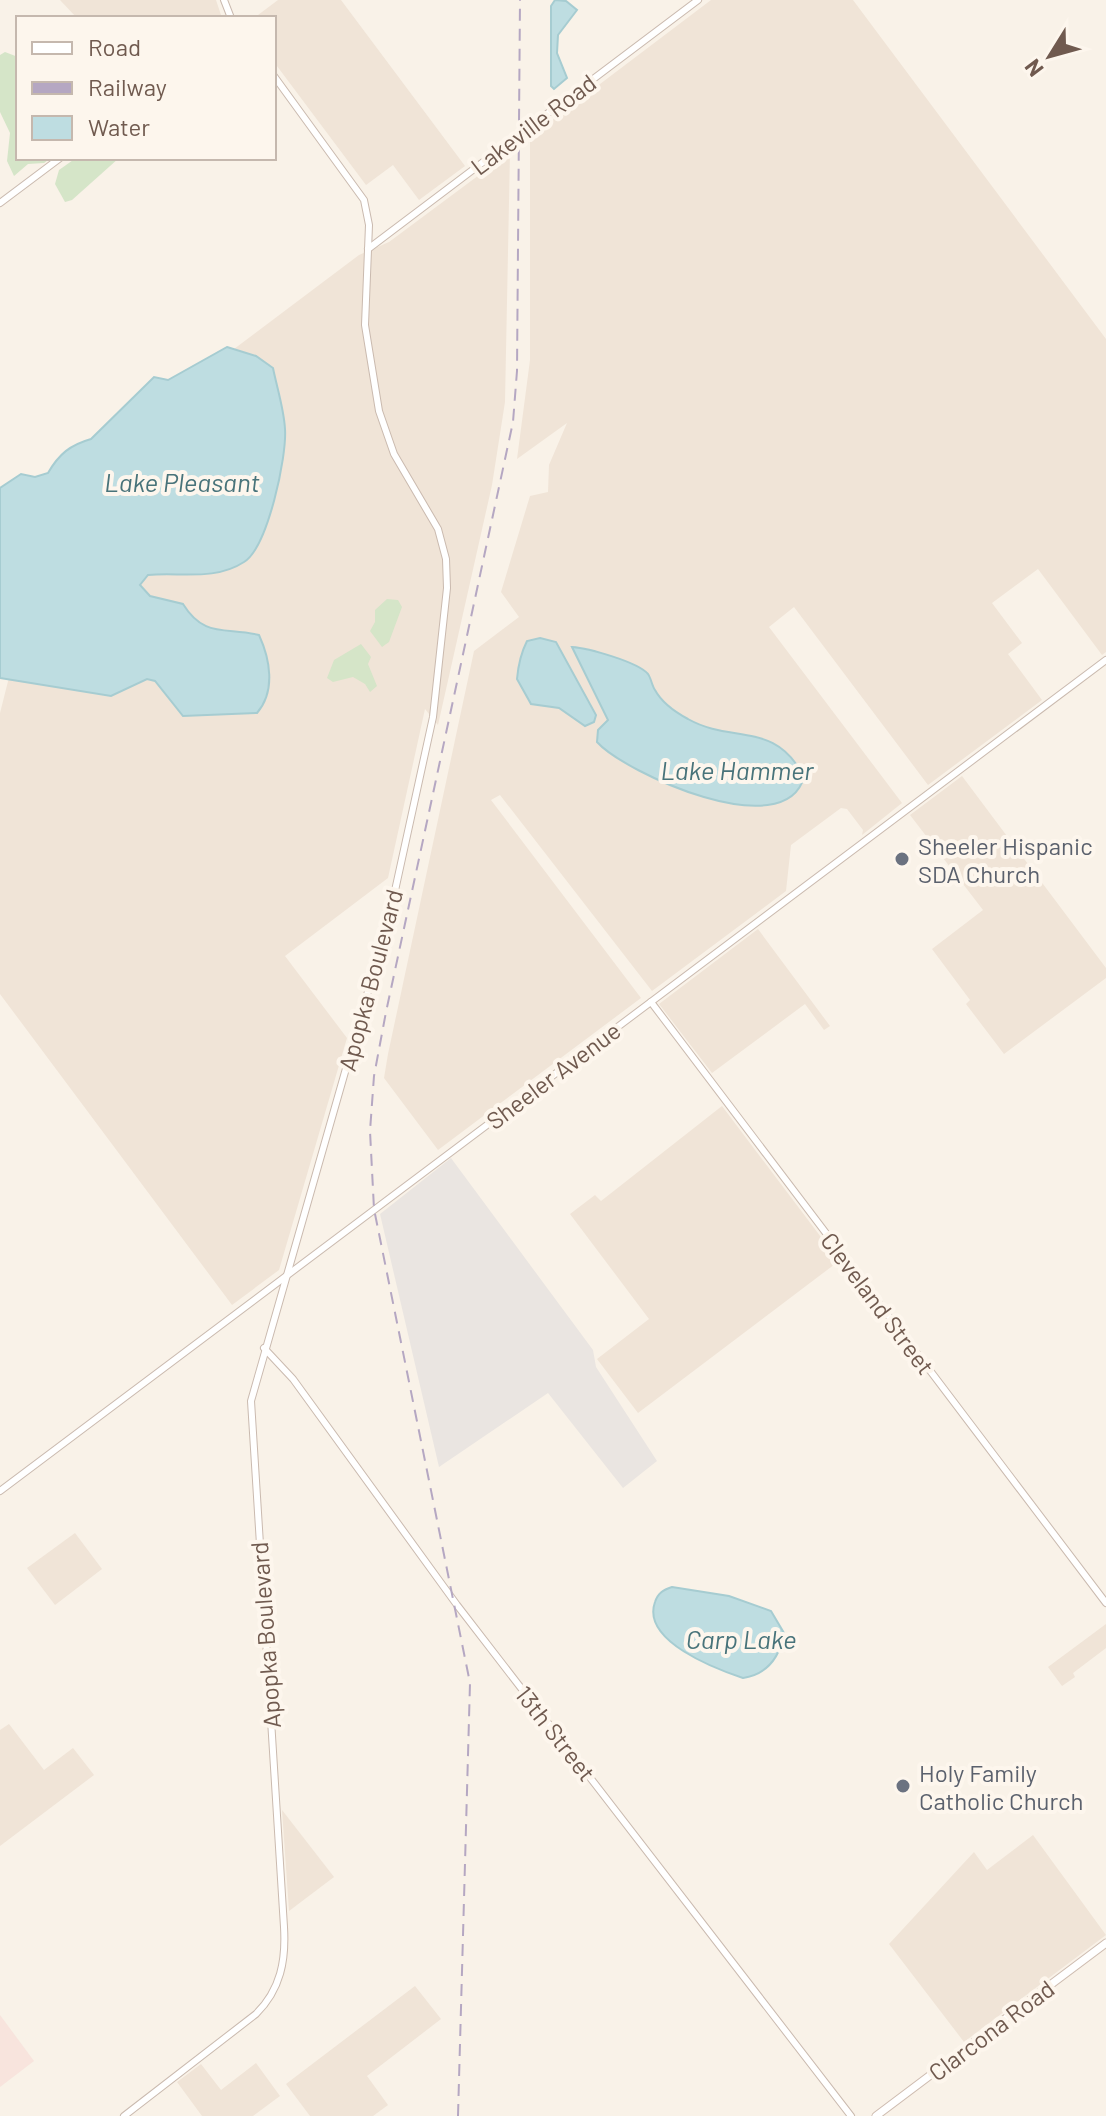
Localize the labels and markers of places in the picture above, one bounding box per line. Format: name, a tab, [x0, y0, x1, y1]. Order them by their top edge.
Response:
place label: Sheeler Hispanic SDA Church	[918, 831, 1093, 888]
marker: Sheeler Hispanic SDA Church	[893, 850, 911, 868]
place label: Holy Family Catholic Church	[919, 1758, 1083, 1815]
marker: Holy Family Catholic Church	[894, 1777, 912, 1795]

